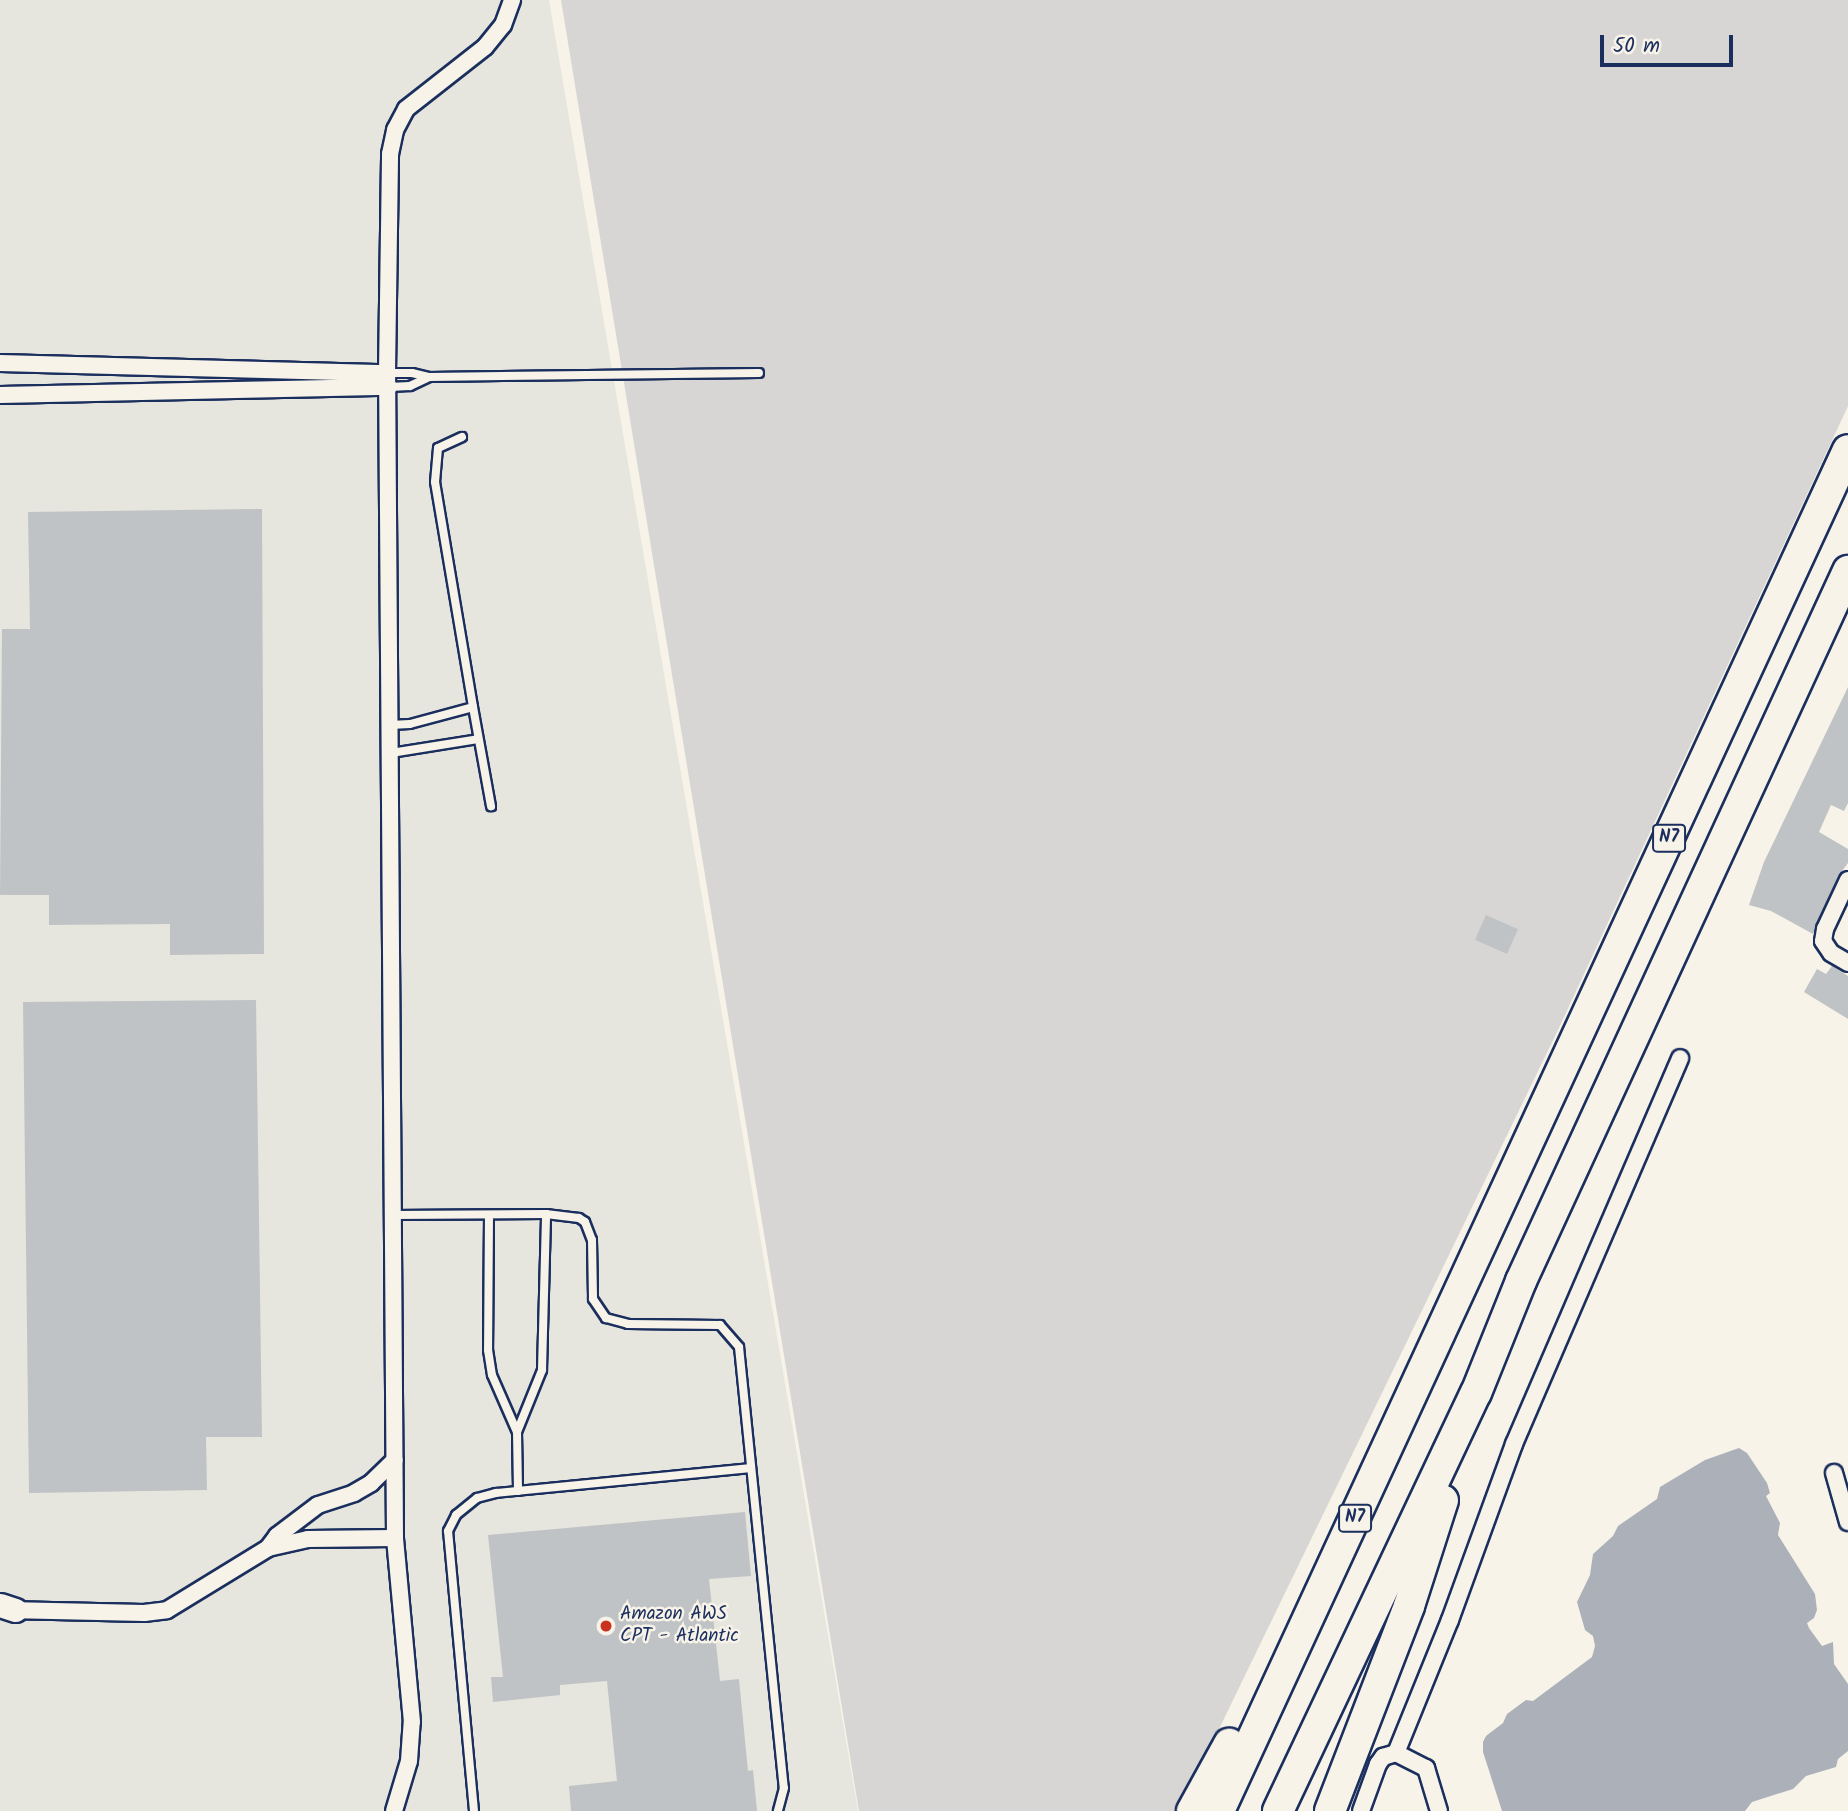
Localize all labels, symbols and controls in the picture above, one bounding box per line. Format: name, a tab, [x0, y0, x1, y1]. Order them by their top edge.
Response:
scale bar	[1603, 21, 1736, 65]
text: 50 m	[1613, 30, 1660, 63]
road number: N7	[1652, 824, 1686, 852]
road number: N7	[1338, 1504, 1372, 1532]
place label: Amazon AWS CPT - Atlantic	[620, 1604, 739, 1648]
marker: Amazon AWS CPT - Atlantic	[598, 1618, 614, 1634]

